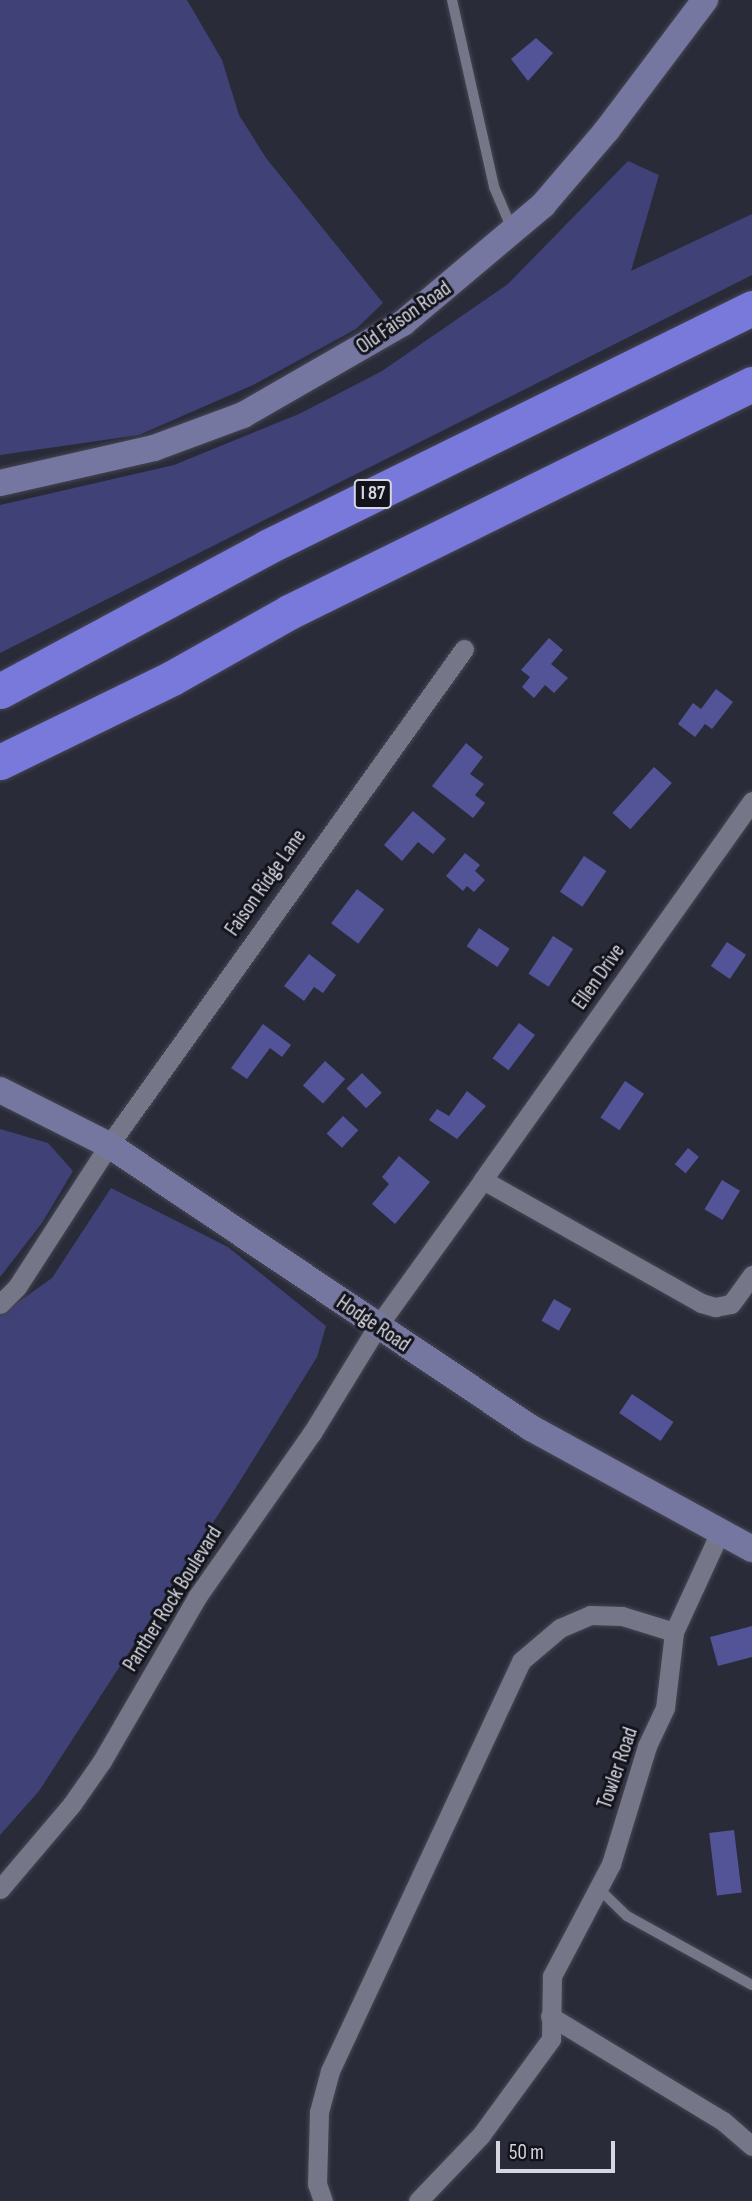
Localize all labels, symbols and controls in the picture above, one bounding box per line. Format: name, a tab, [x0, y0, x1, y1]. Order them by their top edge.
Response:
street label: Old Faison Road	[352, 276, 456, 360]
road number: I 87	[354, 478, 392, 509]
street label: Faison Ridge Lane	[220, 825, 312, 941]
street label: Ellen Drive	[567, 940, 631, 1014]
street label: Hodge Road	[331, 1290, 415, 1358]
street label: Panther Rock Boulevard	[118, 1522, 228, 1676]
street label: Towler Road	[592, 1724, 644, 1812]
scale bar	[500, 2128, 619, 2172]
text: 50 m	[509, 2140, 544, 2165]

